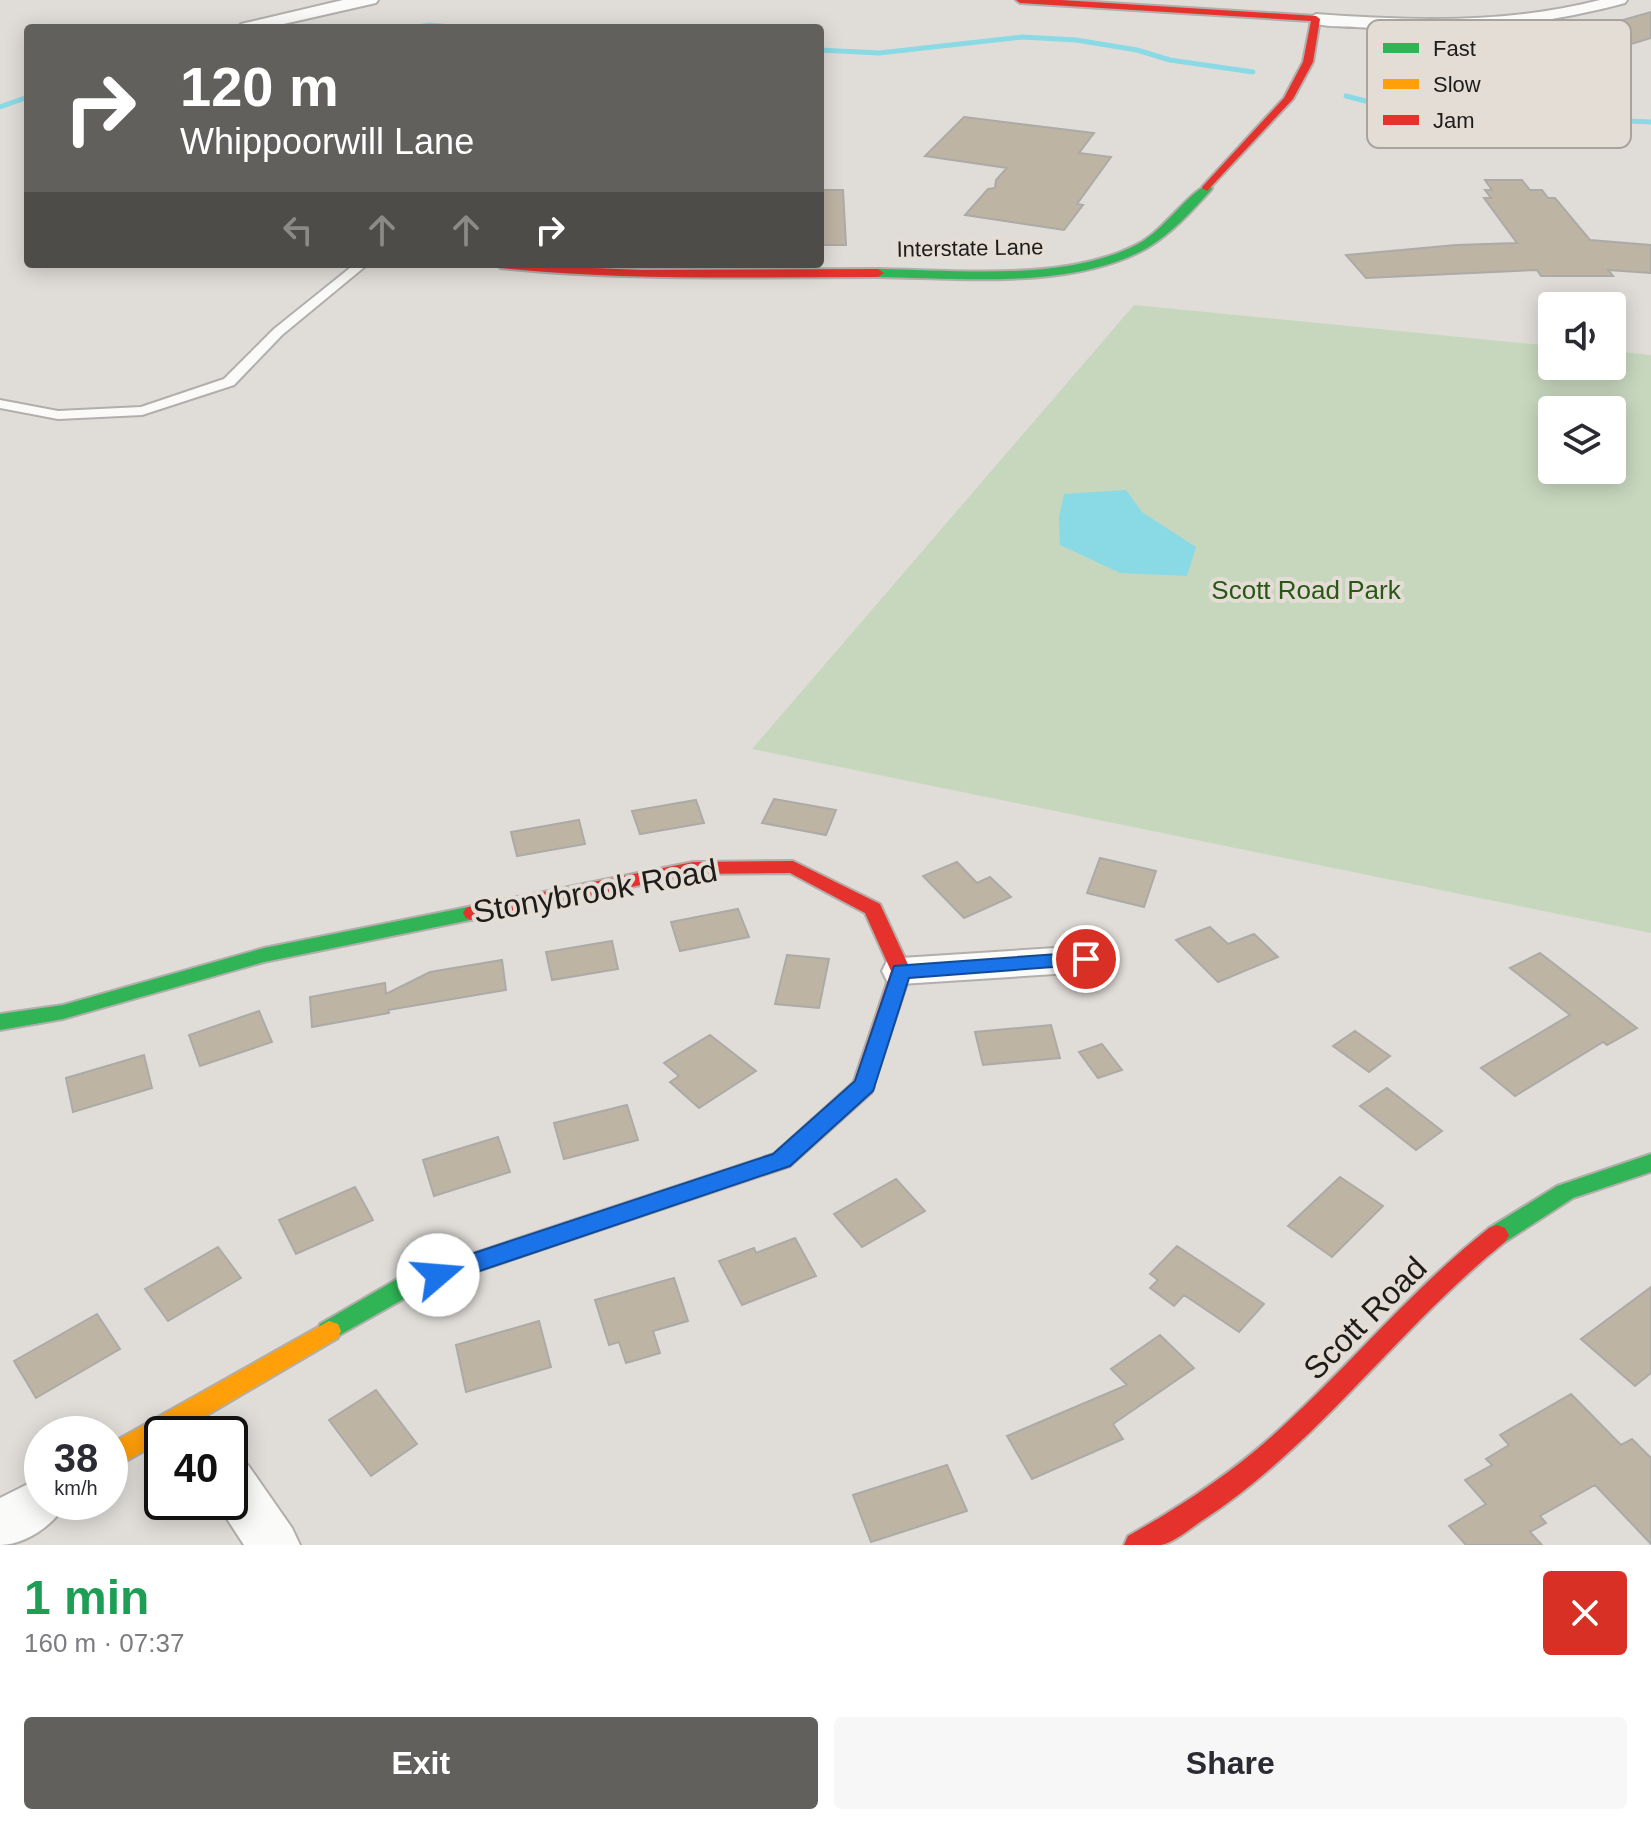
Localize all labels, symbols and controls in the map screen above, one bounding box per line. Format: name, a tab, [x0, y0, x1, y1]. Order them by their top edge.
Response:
legend	[1367, 20, 1631, 148]
text: Fast	[1433, 36, 1476, 61]
text: 120 m	[180, 55, 339, 118]
icon: right	[48, 56, 152, 160]
text: Slow	[1433, 72, 1481, 97]
text: Jam	[1433, 108, 1475, 133]
text: Whippoorwill Lane	[180, 121, 474, 162]
icon: left	[276, 208, 320, 252]
icon: ahead	[360, 208, 404, 252]
icon: ahead	[444, 208, 488, 252]
icon: right	[528, 208, 572, 252]
street label: Interstate Lane	[896, 234, 1044, 262]
map controls	[1538, 292, 1626, 484]
button: sound	[1538, 292, 1626, 380]
button: layers	[1538, 396, 1626, 484]
park label: Scott Road Park	[1211, 575, 1402, 605]
street label: Stonybrook Road	[470, 852, 720, 930]
pin	[1052, 925, 1120, 993]
icon: arrive	[1064, 937, 1108, 981]
position arrow	[396, 1233, 480, 1317]
street label: Scott Road	[1296, 1249, 1434, 1387]
speed limit sign: 40	[144, 1416, 248, 1520]
text: 38	[54, 1436, 98, 1480]
text: km/h	[54, 1477, 98, 1499]
text: 1 min	[24, 1571, 149, 1624]
button: close	[1543, 1571, 1627, 1655]
text: 160 m · 07:37	[24, 1628, 184, 1658]
button: Exit	[24, 1717, 818, 1809]
button: Share	[834, 1717, 1627, 1809]

